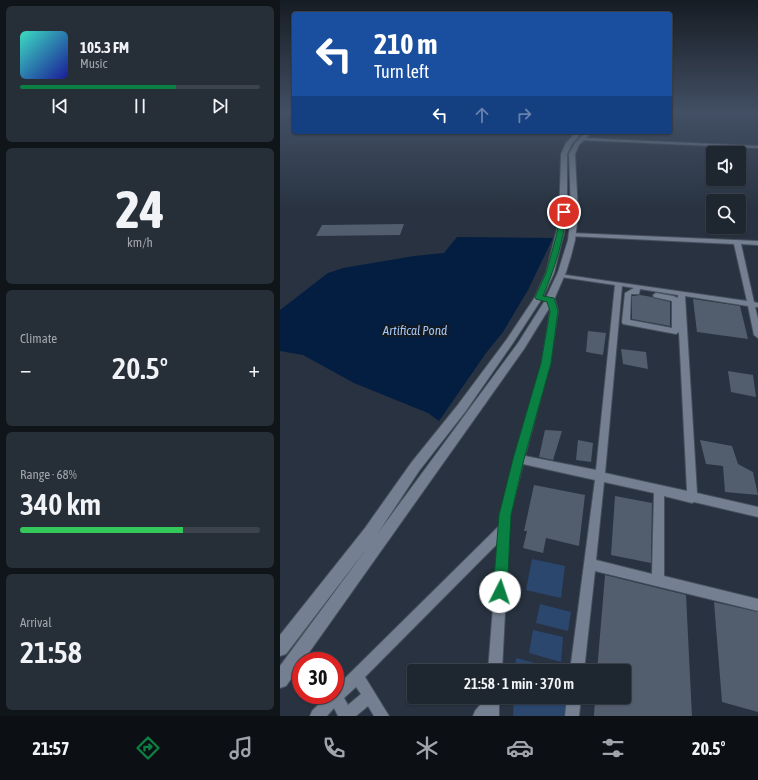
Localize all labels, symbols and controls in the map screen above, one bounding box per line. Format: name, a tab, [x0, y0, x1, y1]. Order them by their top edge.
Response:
icon: left	[308, 28, 360, 80]
text: 210 m	[374, 28, 437, 60]
text: 105.3 FM	[80, 39, 129, 56]
text: Music	[80, 56, 107, 71]
text: Turn left	[374, 61, 429, 82]
icon: previous	[49, 95, 71, 117]
icon: pause	[129, 95, 151, 117]
icon: next	[209, 95, 231, 117]
icon: left	[429, 104, 451, 126]
icon: ahead	[471, 104, 493, 126]
icon: right	[513, 104, 535, 126]
map controls	[706, 146, 746, 234]
button: sound	[706, 146, 746, 186]
text: 24	[116, 179, 164, 239]
button: search	[706, 194, 746, 234]
pin	[547, 195, 581, 229]
icon: arrive	[553, 201, 575, 223]
text: km/h	[127, 235, 153, 250]
water label: Artifical Pond	[382, 323, 447, 338]
text: Climate	[20, 331, 57, 346]
text: 20.5°	[112, 351, 168, 385]
text: −	[20, 356, 31, 382]
text: +	[249, 356, 260, 382]
text: Range · 68%	[20, 467, 77, 482]
text: 340 km	[20, 487, 101, 521]
position arrow	[479, 571, 521, 613]
text: Arrival	[20, 615, 52, 630]
text: 21:58	[20, 635, 82, 669]
speed limit sign: 30	[292, 652, 344, 704]
text: 21:58 · 1 min · 370 m	[464, 675, 574, 692]
icon: directions	[134, 734, 162, 762]
icon: music	[227, 734, 255, 762]
icon: phone	[320, 734, 348, 762]
icon: climate	[413, 734, 441, 762]
icon: car	[506, 734, 534, 762]
icon: filters	[599, 734, 627, 762]
text: 21:57	[32, 738, 70, 759]
text: 20.5°	[692, 738, 726, 759]

